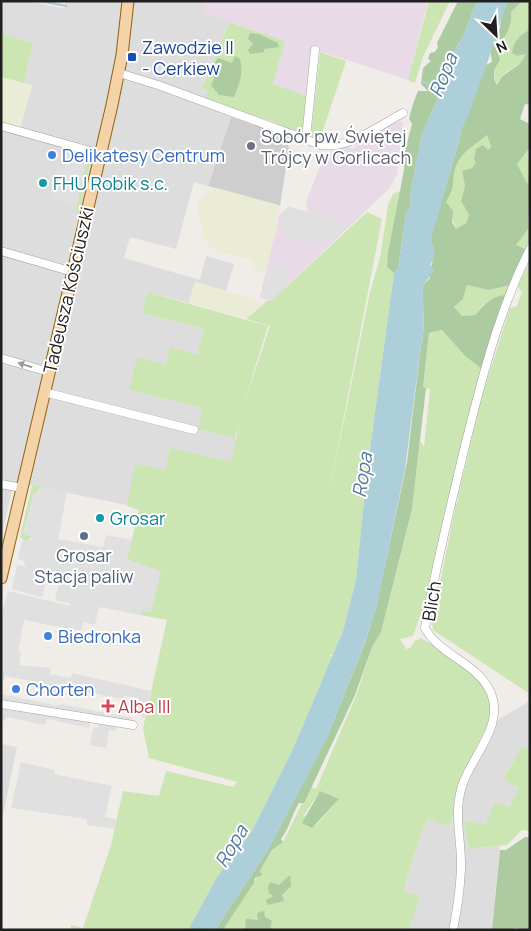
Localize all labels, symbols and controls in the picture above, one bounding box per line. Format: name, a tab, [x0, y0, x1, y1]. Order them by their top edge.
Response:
north arrow	[471, 10, 521, 60]
place label: Zawodzie II - Cerkiew	[142, 35, 234, 80]
text: N	[493, 36, 510, 58]
water label: Ropa	[423, 48, 464, 101]
marker: Zawodzie II - Cerkiew	[126, 51, 138, 63]
place label: Sobór pw. Świętej Trójcy w Gorlicach	[261, 124, 411, 169]
marker: Sobór pw. Świętej Trójcy w Gorlicach	[245, 140, 257, 152]
place label: Delikatesy Centrum	[62, 143, 225, 167]
marker: Delikatesy Centrum	[46, 149, 58, 161]
place label: FHU Robik s.c.	[53, 171, 168, 195]
marker: FHU Robik s.c.	[37, 177, 49, 189]
street label: Tadeusza Kościuszki	[37, 204, 99, 376]
one-way arrow	[18, 361, 33, 369]
water label: Ropa	[346, 449, 379, 499]
place label: Grosar	[110, 506, 166, 530]
marker: Grosar	[94, 512, 106, 524]
marker: Grosar Stacja paliw	[78, 530, 90, 542]
place label: Grosar Stacja paliw	[34, 543, 134, 588]
street label: Blich	[416, 579, 446, 623]
place label: Biedronka	[58, 624, 141, 648]
marker: Biedronka	[42, 630, 54, 642]
place label: Chorten	[26, 677, 95, 701]
marker: Chorten	[10, 683, 22, 695]
place label: Alba III	[118, 694, 170, 718]
marker: Alba III	[102, 700, 114, 712]
water label: Ropa	[208, 819, 254, 872]

